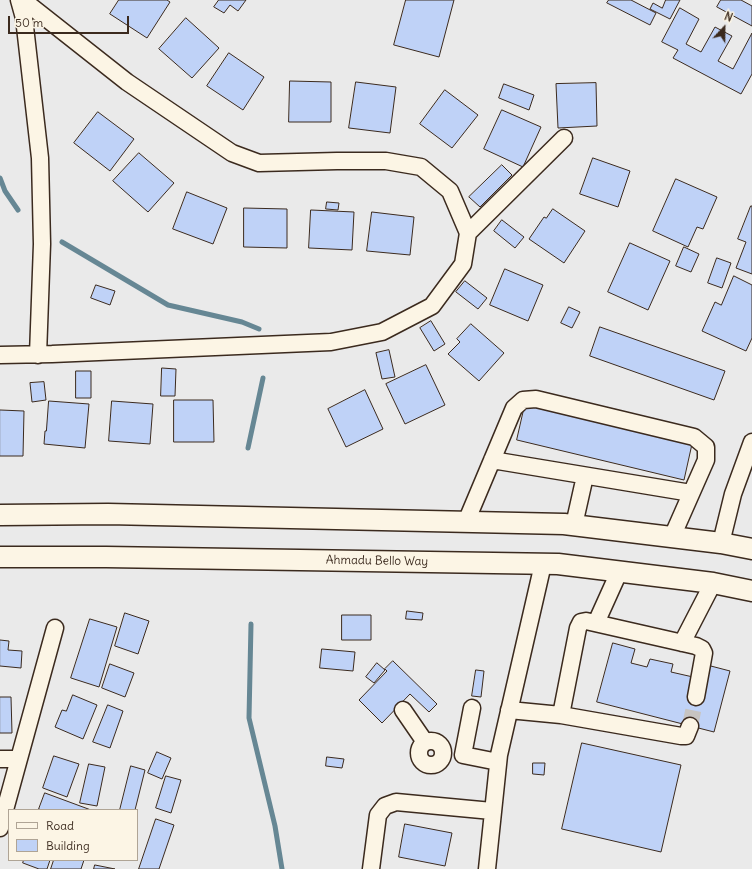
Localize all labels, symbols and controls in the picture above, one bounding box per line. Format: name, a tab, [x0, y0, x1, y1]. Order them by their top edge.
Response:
scale bar	[10, 8, 131, 34]
north arrow	[704, 8, 744, 48]
text: N	[722, 9, 735, 25]
text: 50 m	[15, 15, 43, 30]
street label: Ahmadu Bello Way	[326, 553, 428, 569]
legend	[8, 809, 138, 861]
text: Road	[46, 818, 74, 833]
text: Building	[46, 838, 90, 853]

